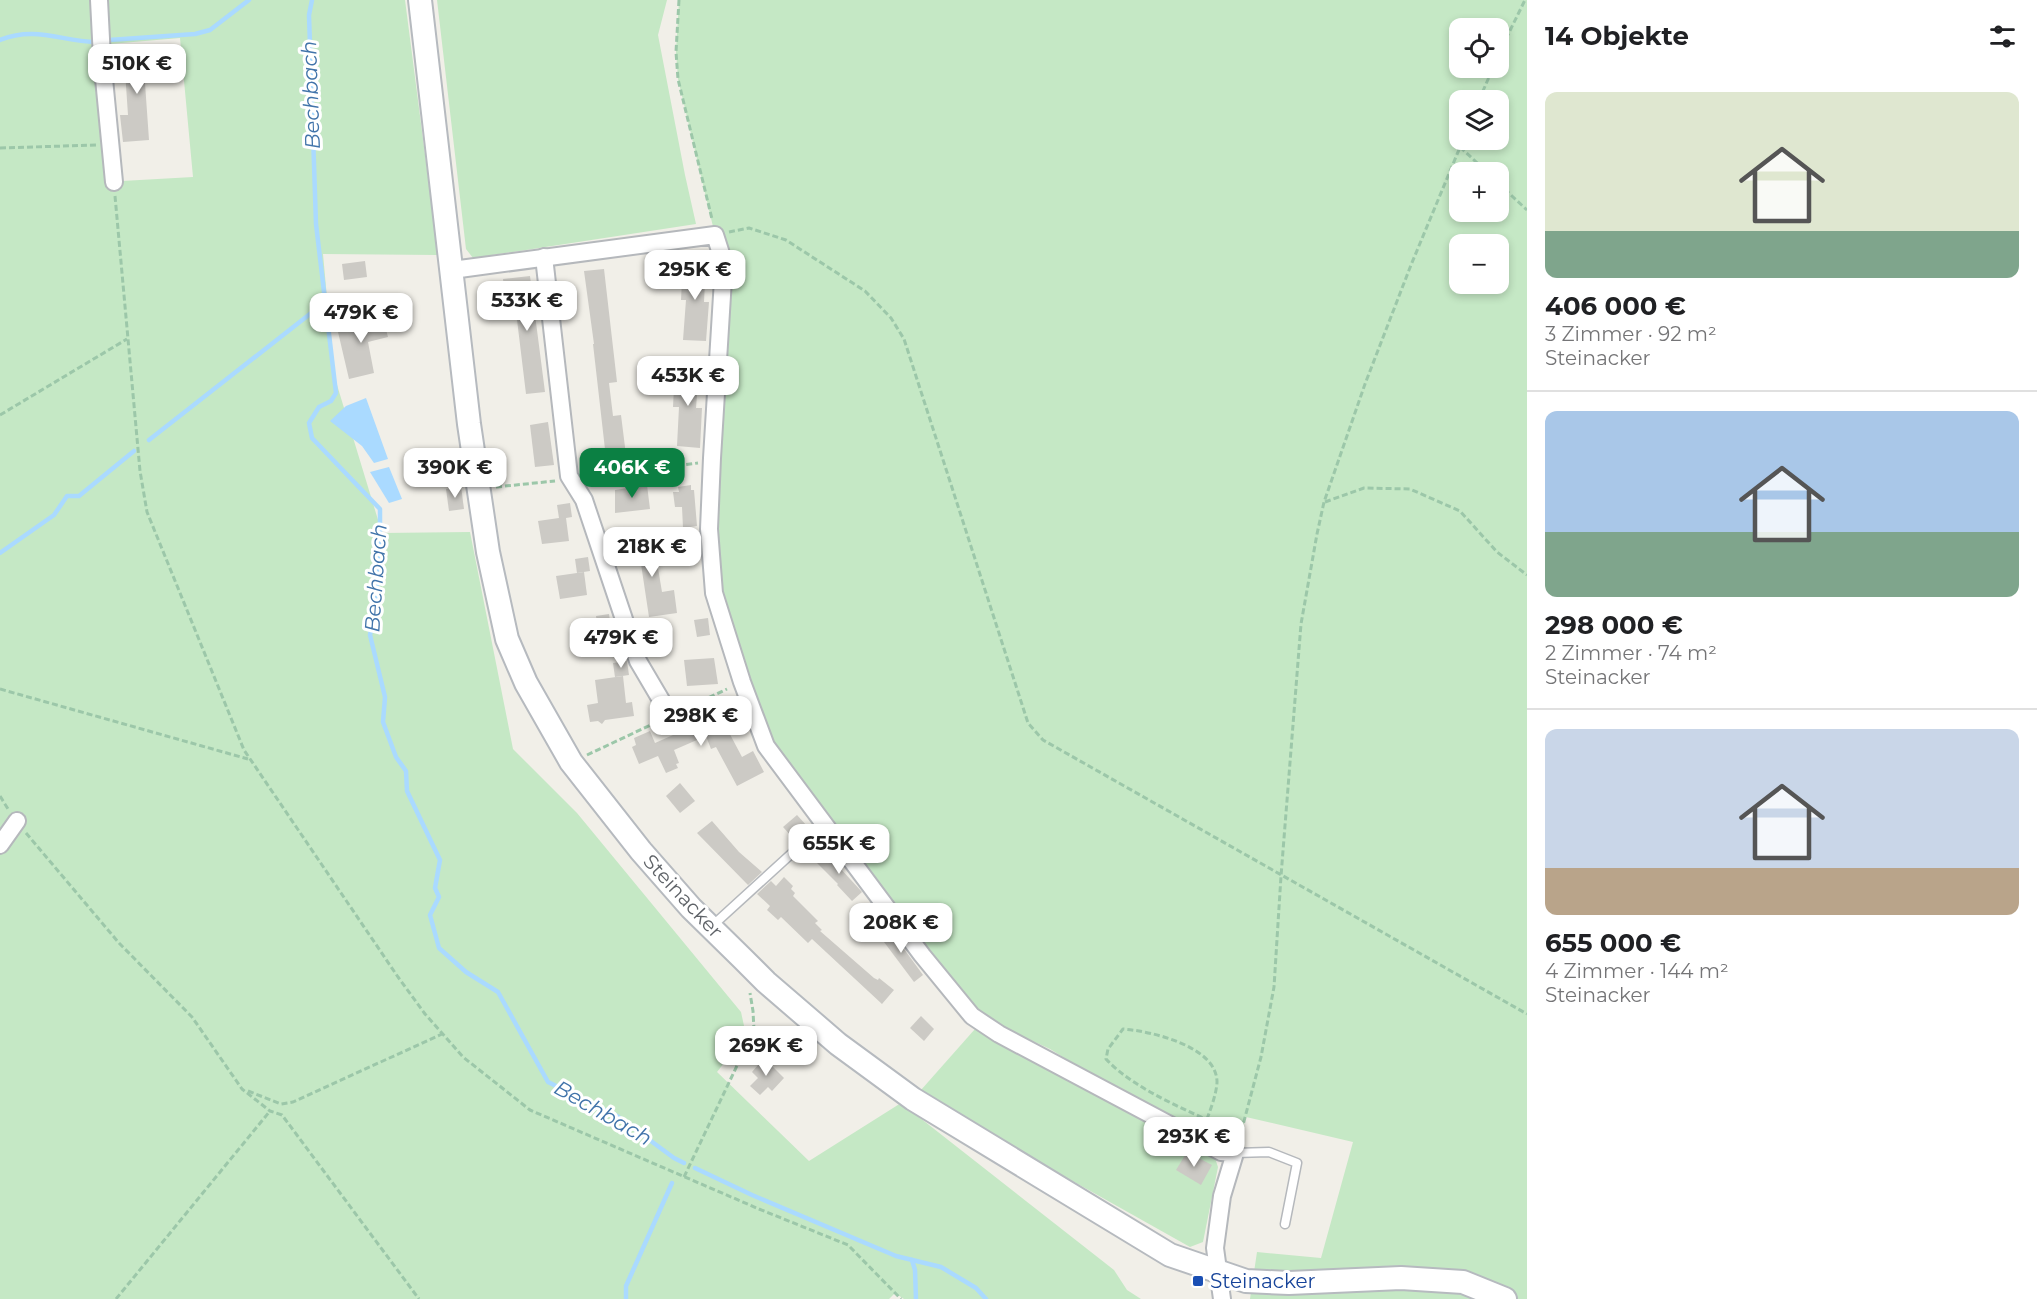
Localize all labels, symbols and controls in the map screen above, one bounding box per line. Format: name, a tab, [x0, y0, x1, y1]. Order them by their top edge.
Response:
map controls	[1449, 18, 1509, 294]
button: locate	[1449, 18, 1509, 78]
text: 14 Objekte	[1545, 20, 1689, 52]
icon: filters	[1986, 20, 2019, 53]
water label: Bechbach	[296, 40, 325, 150]
pin: 510K €	[88, 44, 186, 95]
text: 510K €	[102, 51, 172, 75]
button: layers	[1449, 90, 1509, 150]
icon: home	[1728, 131, 1836, 239]
button: +	[1449, 162, 1509, 222]
button: −	[1449, 234, 1509, 294]
pin: 295K €	[646, 250, 744, 301]
text: 295K €	[658, 257, 732, 281]
pin: 533K €	[478, 281, 576, 332]
text: 533K €	[491, 288, 563, 312]
text: 406 000 €	[1545, 290, 1686, 322]
pin: 479K €	[312, 293, 410, 344]
text: 479K €	[324, 300, 398, 324]
text: 3 Zimmer · 92 m²	[1545, 322, 1717, 346]
text: Steinacker	[1545, 346, 1651, 370]
pin: 453K €	[639, 356, 737, 407]
text: 453K €	[651, 363, 725, 387]
pin: 390K €	[406, 448, 504, 499]
pin: 406K €	[583, 448, 681, 499]
icon: home	[1728, 450, 1836, 558]
text: 390K €	[418, 455, 492, 479]
text: 406K €	[594, 455, 670, 479]
water label: Bechbach	[359, 523, 392, 633]
pin: 218K €	[603, 527, 701, 578]
text: 218K €	[617, 534, 687, 558]
text: 298 000 €	[1545, 609, 1683, 641]
pin: 479K €	[572, 618, 670, 669]
text: 479K €	[584, 625, 658, 649]
text: 2 Zimmer · 74 m²	[1545, 641, 1717, 665]
text: Steinacker	[1545, 665, 1651, 689]
pin: 298K €	[652, 696, 750, 747]
text: 298K €	[664, 703, 738, 727]
icon: home	[1728, 768, 1836, 876]
pin: 655K €	[790, 824, 888, 875]
text: 655K €	[802, 831, 876, 855]
street label: Steinacker	[638, 849, 728, 943]
pin: 208K €	[852, 903, 950, 954]
text: 208K €	[863, 910, 939, 934]
text: 655 000 €	[1545, 927, 1681, 959]
text: 4 Zimmer · 144 m²	[1545, 959, 1729, 983]
text: Steinacker	[1545, 983, 1651, 1007]
pin: 269K €	[717, 1026, 815, 1077]
text: 269K €	[729, 1033, 803, 1057]
water label: Bechbach	[550, 1075, 657, 1151]
pin: 293K €	[1145, 1117, 1243, 1168]
text: 293K €	[1158, 1124, 1230, 1148]
place label: Steinacker	[1210, 1269, 1316, 1293]
marker: Steinacker	[1191, 1274, 1205, 1288]

